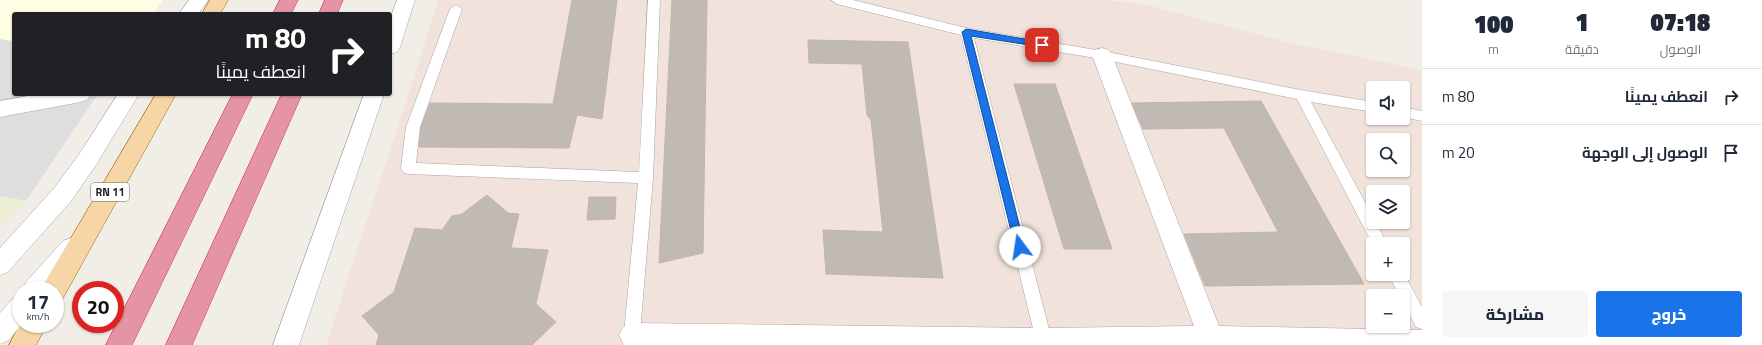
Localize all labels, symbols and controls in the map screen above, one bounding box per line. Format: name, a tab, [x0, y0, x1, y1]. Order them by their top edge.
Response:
text: 1	[1575, 4, 1589, 40]
text: 07:18	[1651, 4, 1710, 40]
text: 100	[1474, 6, 1513, 42]
text: 80 m	[245, 16, 306, 59]
icon: right	[320, 28, 372, 80]
pin	[1025, 28, 1059, 62]
icon: arrive	[1031, 34, 1053, 56]
text: m	[1488, 39, 1499, 59]
text: دقيقة	[1565, 39, 1599, 59]
text: الوصول	[1660, 39, 1701, 59]
text: انعطف يمينًا	[216, 58, 306, 85]
map controls	[1366, 81, 1410, 333]
button: sound	[1366, 81, 1410, 125]
text: 80 m	[1442, 85, 1475, 108]
text: انعطف يمينًا	[1625, 85, 1708, 108]
icon: right	[1720, 86, 1742, 108]
button: search	[1366, 133, 1410, 177]
text: 20 m	[1442, 141, 1475, 164]
text: الوصول إلى الوجهة	[1582, 141, 1708, 164]
icon: arrive	[1720, 142, 1742, 164]
road number: RN 11	[91, 183, 129, 201]
button: layers	[1366, 185, 1410, 229]
position arrow	[999, 226, 1041, 268]
button: +	[1366, 237, 1410, 281]
speed limit sign: 20	[72, 281, 124, 333]
text: 17	[27, 286, 49, 317]
button: −	[1366, 289, 1410, 333]
button: مشاركة	[1442, 291, 1588, 337]
button: خروج	[1596, 291, 1742, 337]
text: km/h	[27, 309, 49, 324]

